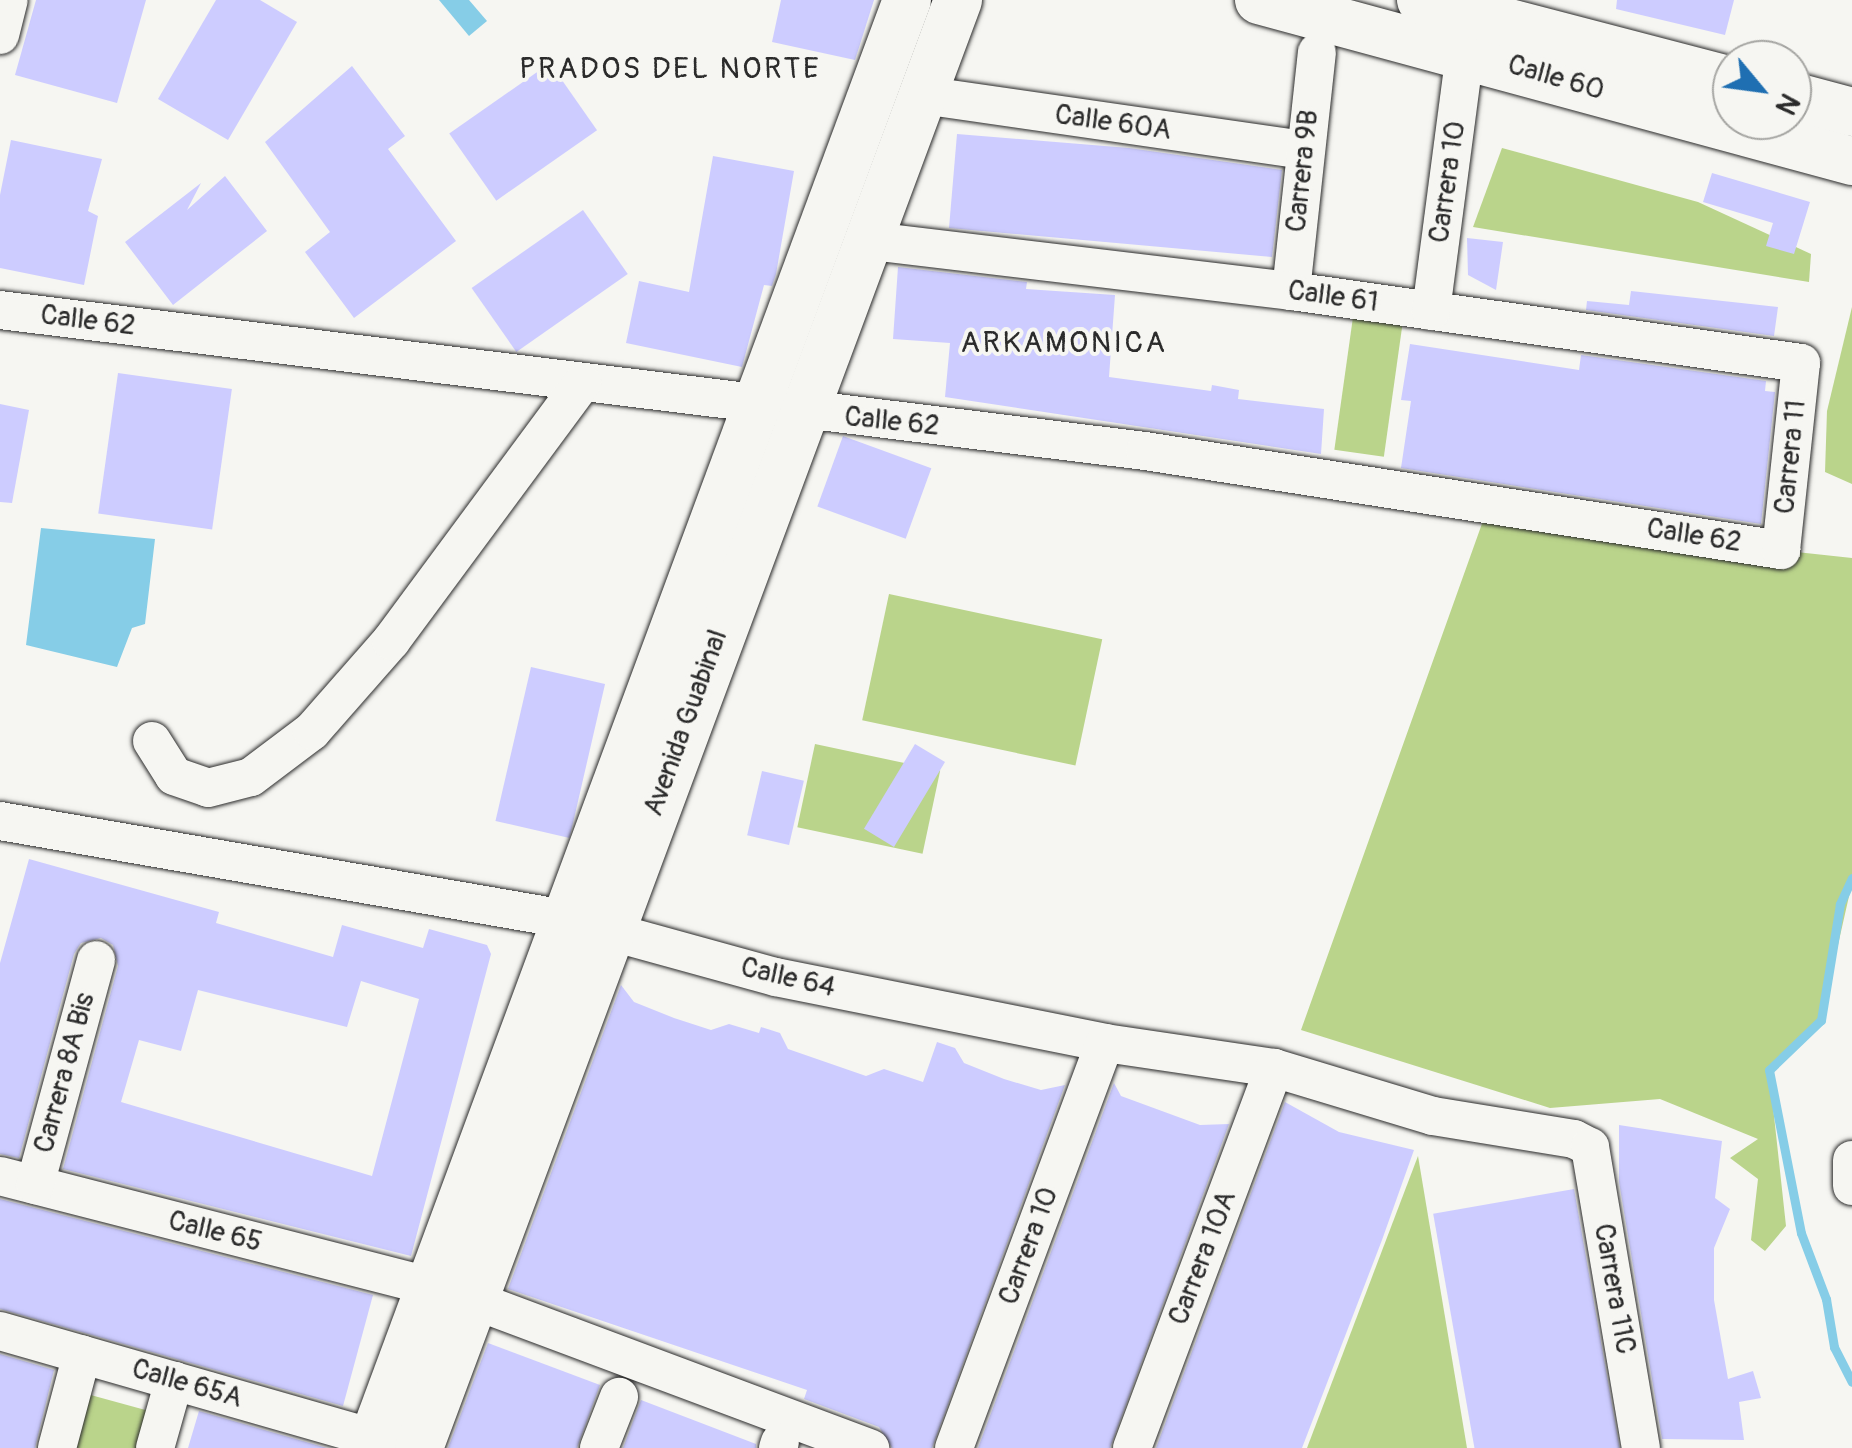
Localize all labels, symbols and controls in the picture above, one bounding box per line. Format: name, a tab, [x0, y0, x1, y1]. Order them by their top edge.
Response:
north arrow	[1712, 40, 1812, 140]
street label: Calle 60	[1504, 48, 1608, 108]
district label: PRADOS DEL NORTE	[519, 51, 821, 87]
text: N	[1767, 87, 1807, 121]
street label: Calle 60A	[1053, 98, 1173, 148]
street label: Carrera 9B	[1280, 108, 1326, 234]
street label: Carrera 10	[1423, 119, 1473, 245]
street label: Calle 61	[1286, 274, 1380, 320]
street label: Calle 62	[39, 299, 137, 343]
district label: ARKAMONICA	[961, 325, 1167, 361]
street label: Carrera 11	[1768, 398, 1814, 516]
street label: Calle 62	[843, 400, 941, 444]
street label: Calle 62	[1644, 512, 1744, 560]
street label: Avenida Guabinal	[637, 625, 735, 821]
street label: Calle 64	[737, 951, 839, 1005]
street label: Carrera 8A Bis	[28, 989, 102, 1157]
street label: Carrera 10	[992, 1183, 1066, 1309]
street label: Carrera 10A	[1162, 1186, 1244, 1330]
street label: Calle 65	[165, 1204, 265, 1260]
street label: Carrera 11C	[1586, 1221, 1642, 1357]
street label: Calle 65A	[128, 1352, 246, 1416]

